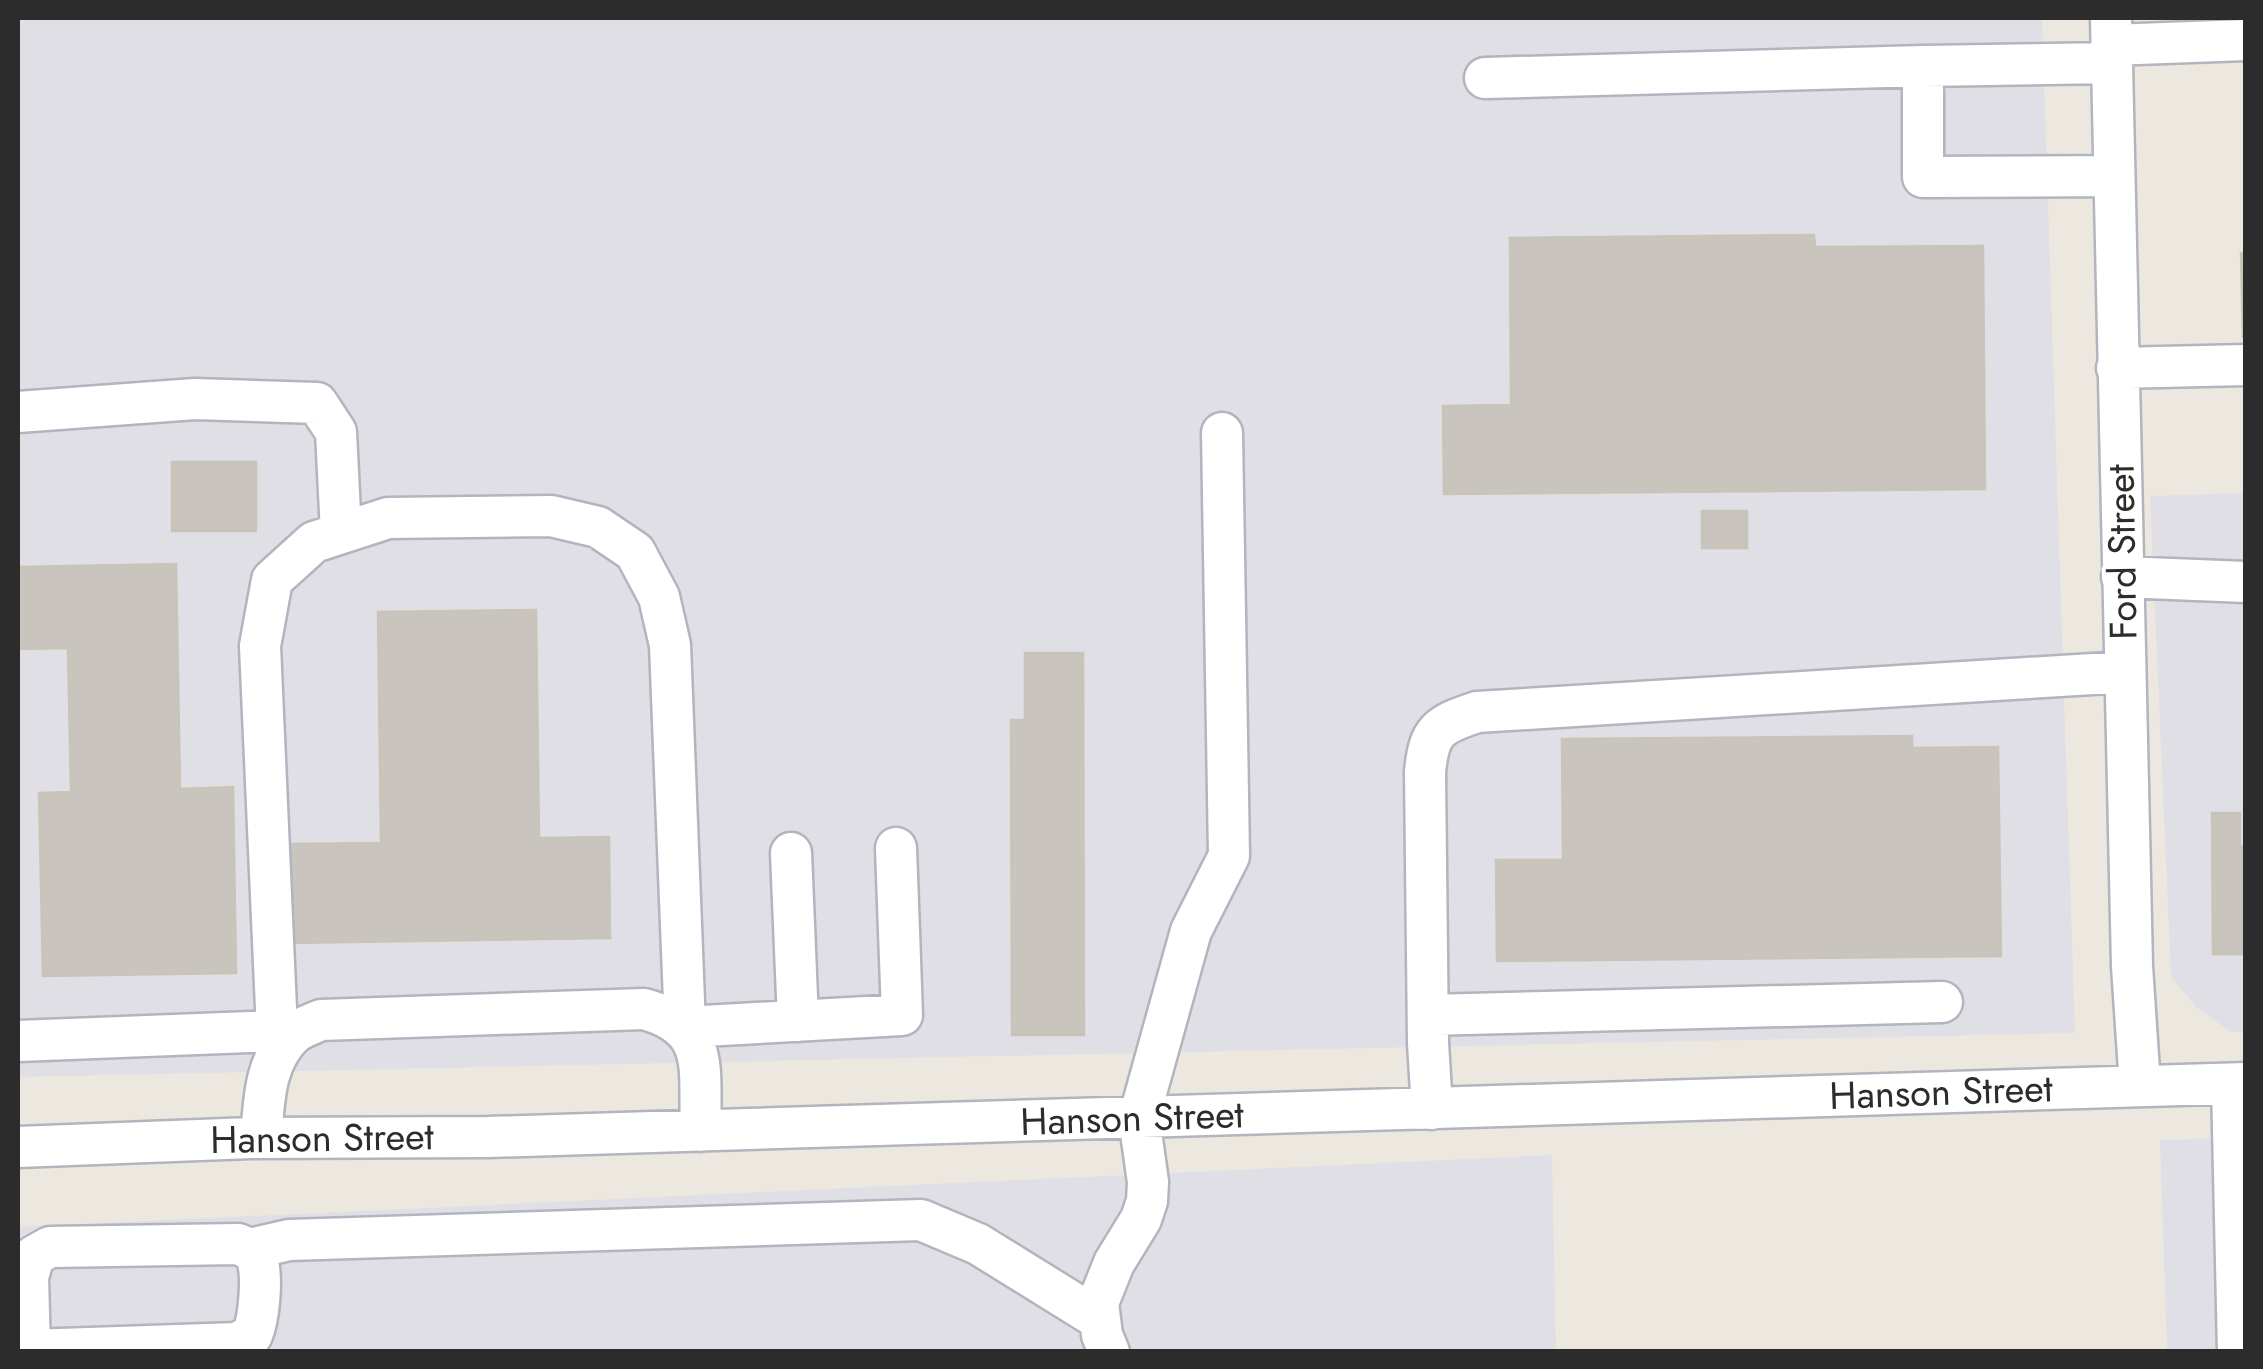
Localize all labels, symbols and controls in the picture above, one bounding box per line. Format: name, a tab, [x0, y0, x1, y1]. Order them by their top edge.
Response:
street label: Ford Street	[2092, 464, 2151, 640]
street label: Hanson Street	[1828, 1060, 2054, 1123]
street label: Hanson Street	[1019, 1086, 1245, 1149]
street label: Hanson Street	[210, 1108, 434, 1167]

